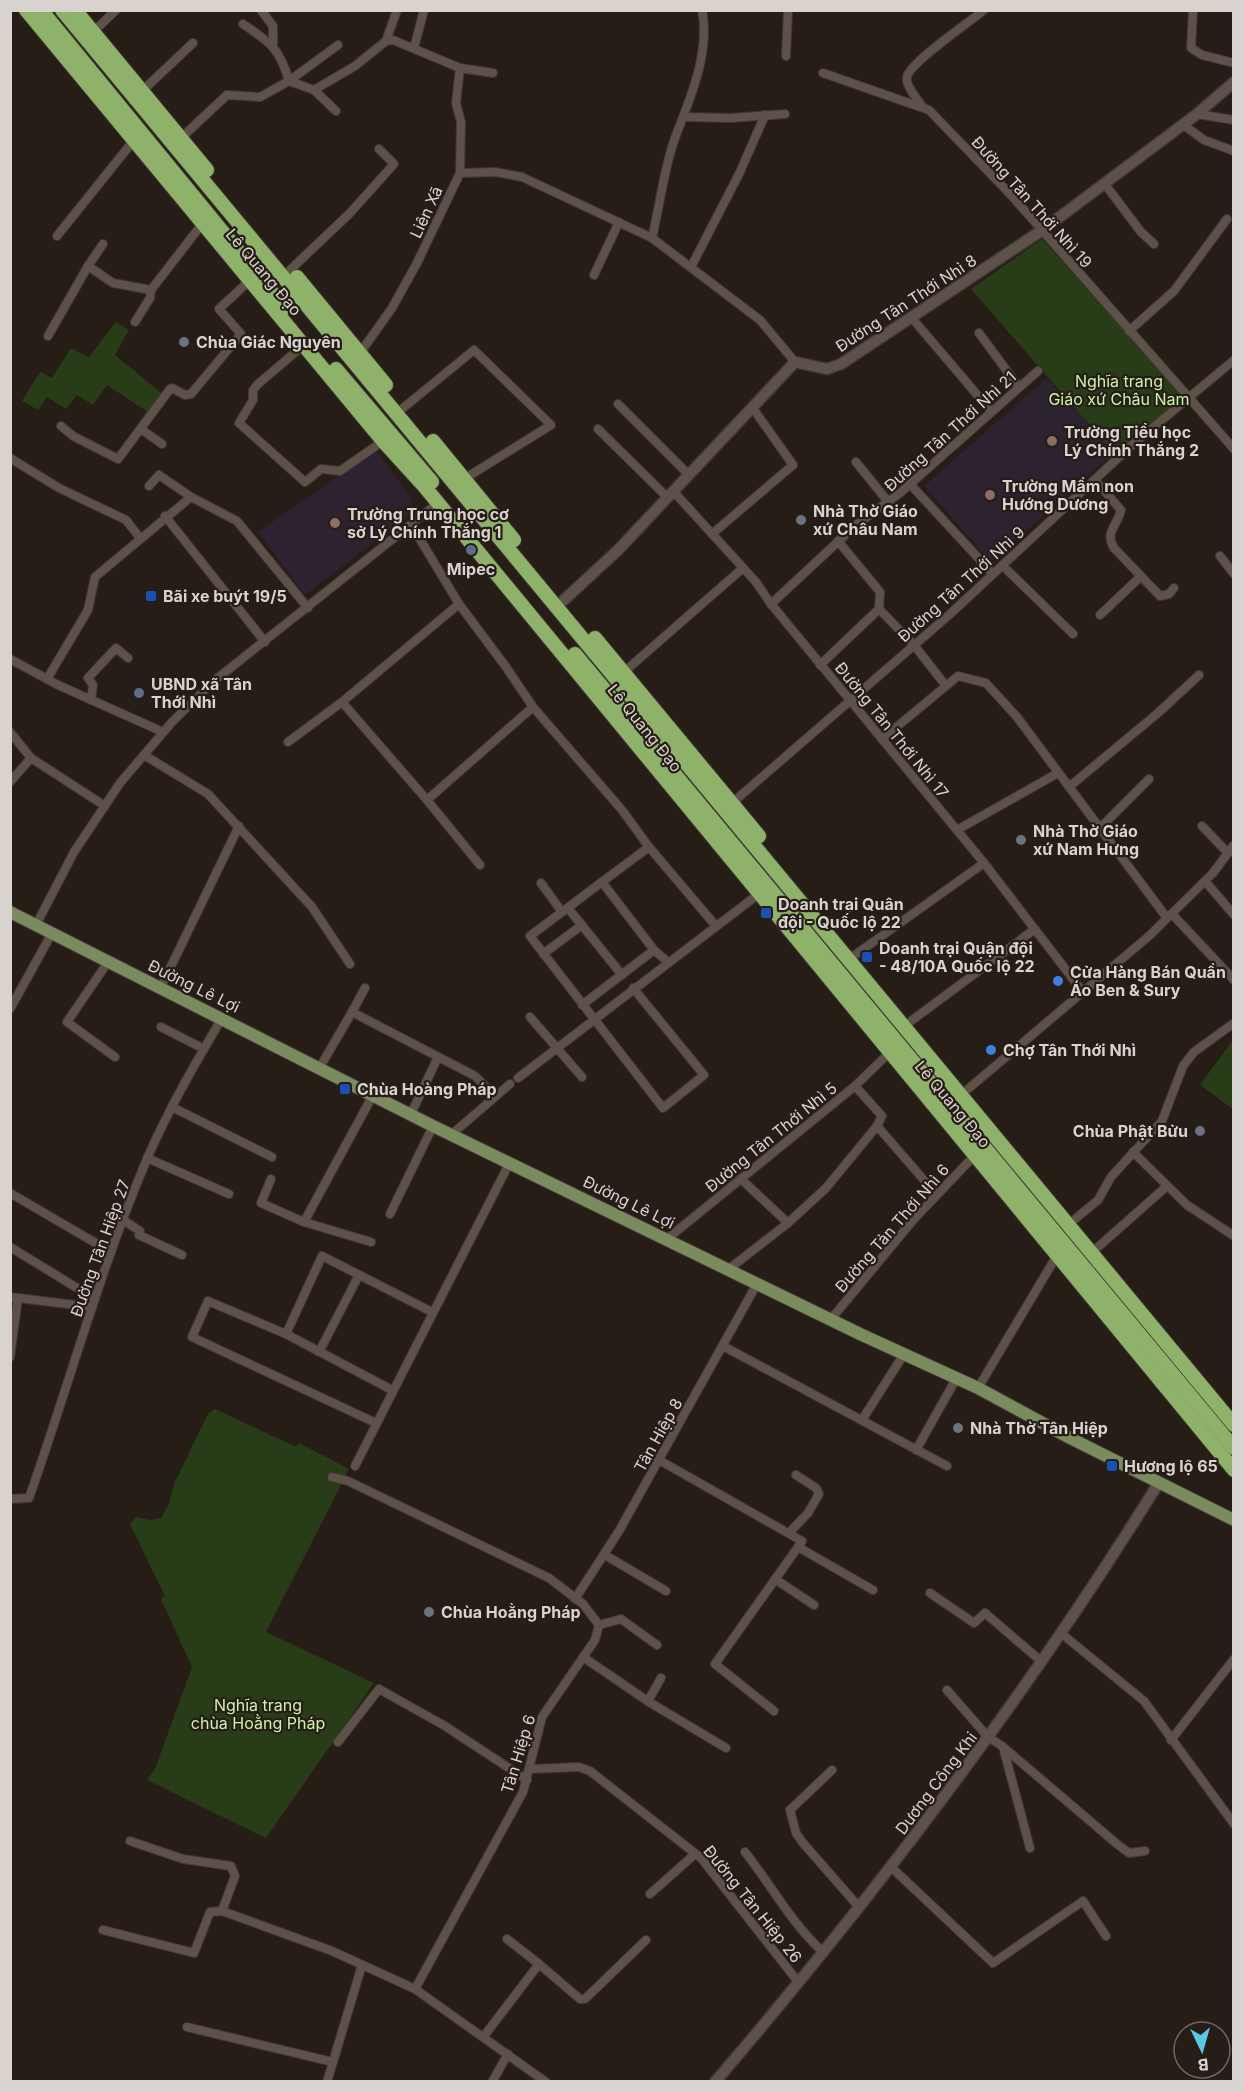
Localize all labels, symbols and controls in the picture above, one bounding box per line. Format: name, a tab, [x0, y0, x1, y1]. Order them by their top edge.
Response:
street label: Đường Tân Thới Nhì 19	[968, 132, 1096, 272]
street label: Liên Xã	[405, 183, 447, 241]
street label: Lê Quang Đạo	[222, 224, 306, 320]
street label: Đường Tân Thới Nhì 8	[832, 250, 980, 356]
place label: Chùa Giác Nguyên	[196, 332, 341, 352]
marker: Chùa Giác Nguyên	[177, 335, 191, 349]
street label: Đường Tân Thới Nhì 21	[880, 367, 1020, 495]
park label: Nghĩa trang Giáo xứ Châu Nam	[1048, 371, 1190, 409]
place label: Trường Tiểu học Lý Chính Thắng 2	[1064, 422, 1199, 460]
marker: Trường Tiểu học Lý Chính Thắng 2	[1045, 434, 1059, 448]
place label: Trường Mầm non Hướng Dương	[1002, 476, 1134, 514]
marker: Trường Mầm non Hướng Dương	[983, 488, 997, 502]
place label: Nhà Thờ Giáo xứ Châu Nam	[813, 501, 918, 539]
place label: Trường Trung học cơ sở Lý Chính Thắng 1	[347, 504, 509, 542]
marker: Nhà Thờ Giáo xứ Châu Nam	[794, 513, 808, 527]
marker: Trường Trung học cơ sở Lý Chính Thắng 1	[328, 516, 342, 530]
street label: Đường Tân Thới Nhì 9	[893, 522, 1029, 646]
marker: Mipec	[464, 543, 478, 557]
place label: Mipec	[447, 559, 495, 579]
place label: Bãi xe buýt 19/5	[163, 586, 287, 606]
marker: Bãi xe buýt 19/5	[144, 589, 158, 603]
street label: Đường Tân Thới Nhì 17	[831, 658, 953, 802]
place label: UBND xã Tân Thới Nhì	[151, 674, 252, 712]
street label: Lê Quang Đạo	[603, 680, 687, 776]
marker: UBND xã Tân Thới Nhì	[132, 686, 146, 700]
place label: Nhà Thờ Giáo xứ Nam Hưng	[1033, 821, 1139, 859]
marker: Nhà Thờ Giáo xứ Nam Hưng	[1014, 833, 1028, 847]
place label: Doanh trại Quân đội - Quốc lộ 22	[778, 894, 904, 932]
marker: Doanh trại Quân đội - Quốc lộ 22	[759, 906, 773, 920]
place label: Doanh trại Quận đội - 48/10A Quốc lộ 22	[879, 938, 1035, 976]
marker: Doanh trại Quận đội - 48/10A Quốc lộ 22	[860, 950, 874, 964]
street label: Đường Lê Lợi	[145, 955, 243, 1017]
place label: Cửa Hàng Bán Quần Áo Ben & Sury	[1070, 962, 1226, 1000]
marker: Cửa Hàng Bán Quần Áo Ben & Sury	[1051, 974, 1065, 988]
place label: Chợ Tân Thới Nhì	[1003, 1040, 1136, 1060]
marker: Chợ Tân Thới Nhì	[984, 1043, 998, 1057]
street label: Lê Quang Đạo	[911, 1056, 995, 1152]
street label: Đường Tân Thới Nhì 5	[701, 1078, 841, 1196]
place label: Chùa Hoàng Pháp	[357, 1079, 497, 1099]
marker: Chùa Hoàng Pháp	[338, 1082, 352, 1096]
place label: Chùa Phật Bửu	[1073, 1121, 1188, 1141]
marker: Chùa Phật Bửu	[1193, 1124, 1207, 1138]
street label: Đường Tản Thới Nhì 6	[831, 1160, 953, 1296]
street label: Đường Lê Lợi	[580, 1171, 678, 1233]
street label: Đường Tân Hiệp 27	[66, 1177, 134, 1319]
street label: Tân Hiệp 8	[630, 1395, 686, 1475]
place label: Nhà Thờ Tân Hiệp	[970, 1418, 1108, 1438]
marker: Nhà Thờ Tân Hiệp	[951, 1421, 965, 1435]
place label: Hương lộ 65	[1124, 1456, 1218, 1476]
marker: Hương lộ 65	[1105, 1459, 1119, 1473]
place label: Chùa Hoằng Pháp	[441, 1602, 581, 1622]
marker: Chùa Hoằng Pháp	[422, 1605, 436, 1619]
park label: Nghĩa trang chùa Hoằng Pháp	[191, 1695, 325, 1733]
street label: Tân Hiệp 6	[497, 1712, 539, 1796]
street label: Dương Công Khi	[891, 1728, 981, 1838]
street label: Đường Tân Hiệp 26	[699, 1841, 807, 1967]
north arrow	[1172, 2020, 1232, 2080]
text: B	[1197, 2055, 1209, 2075]

